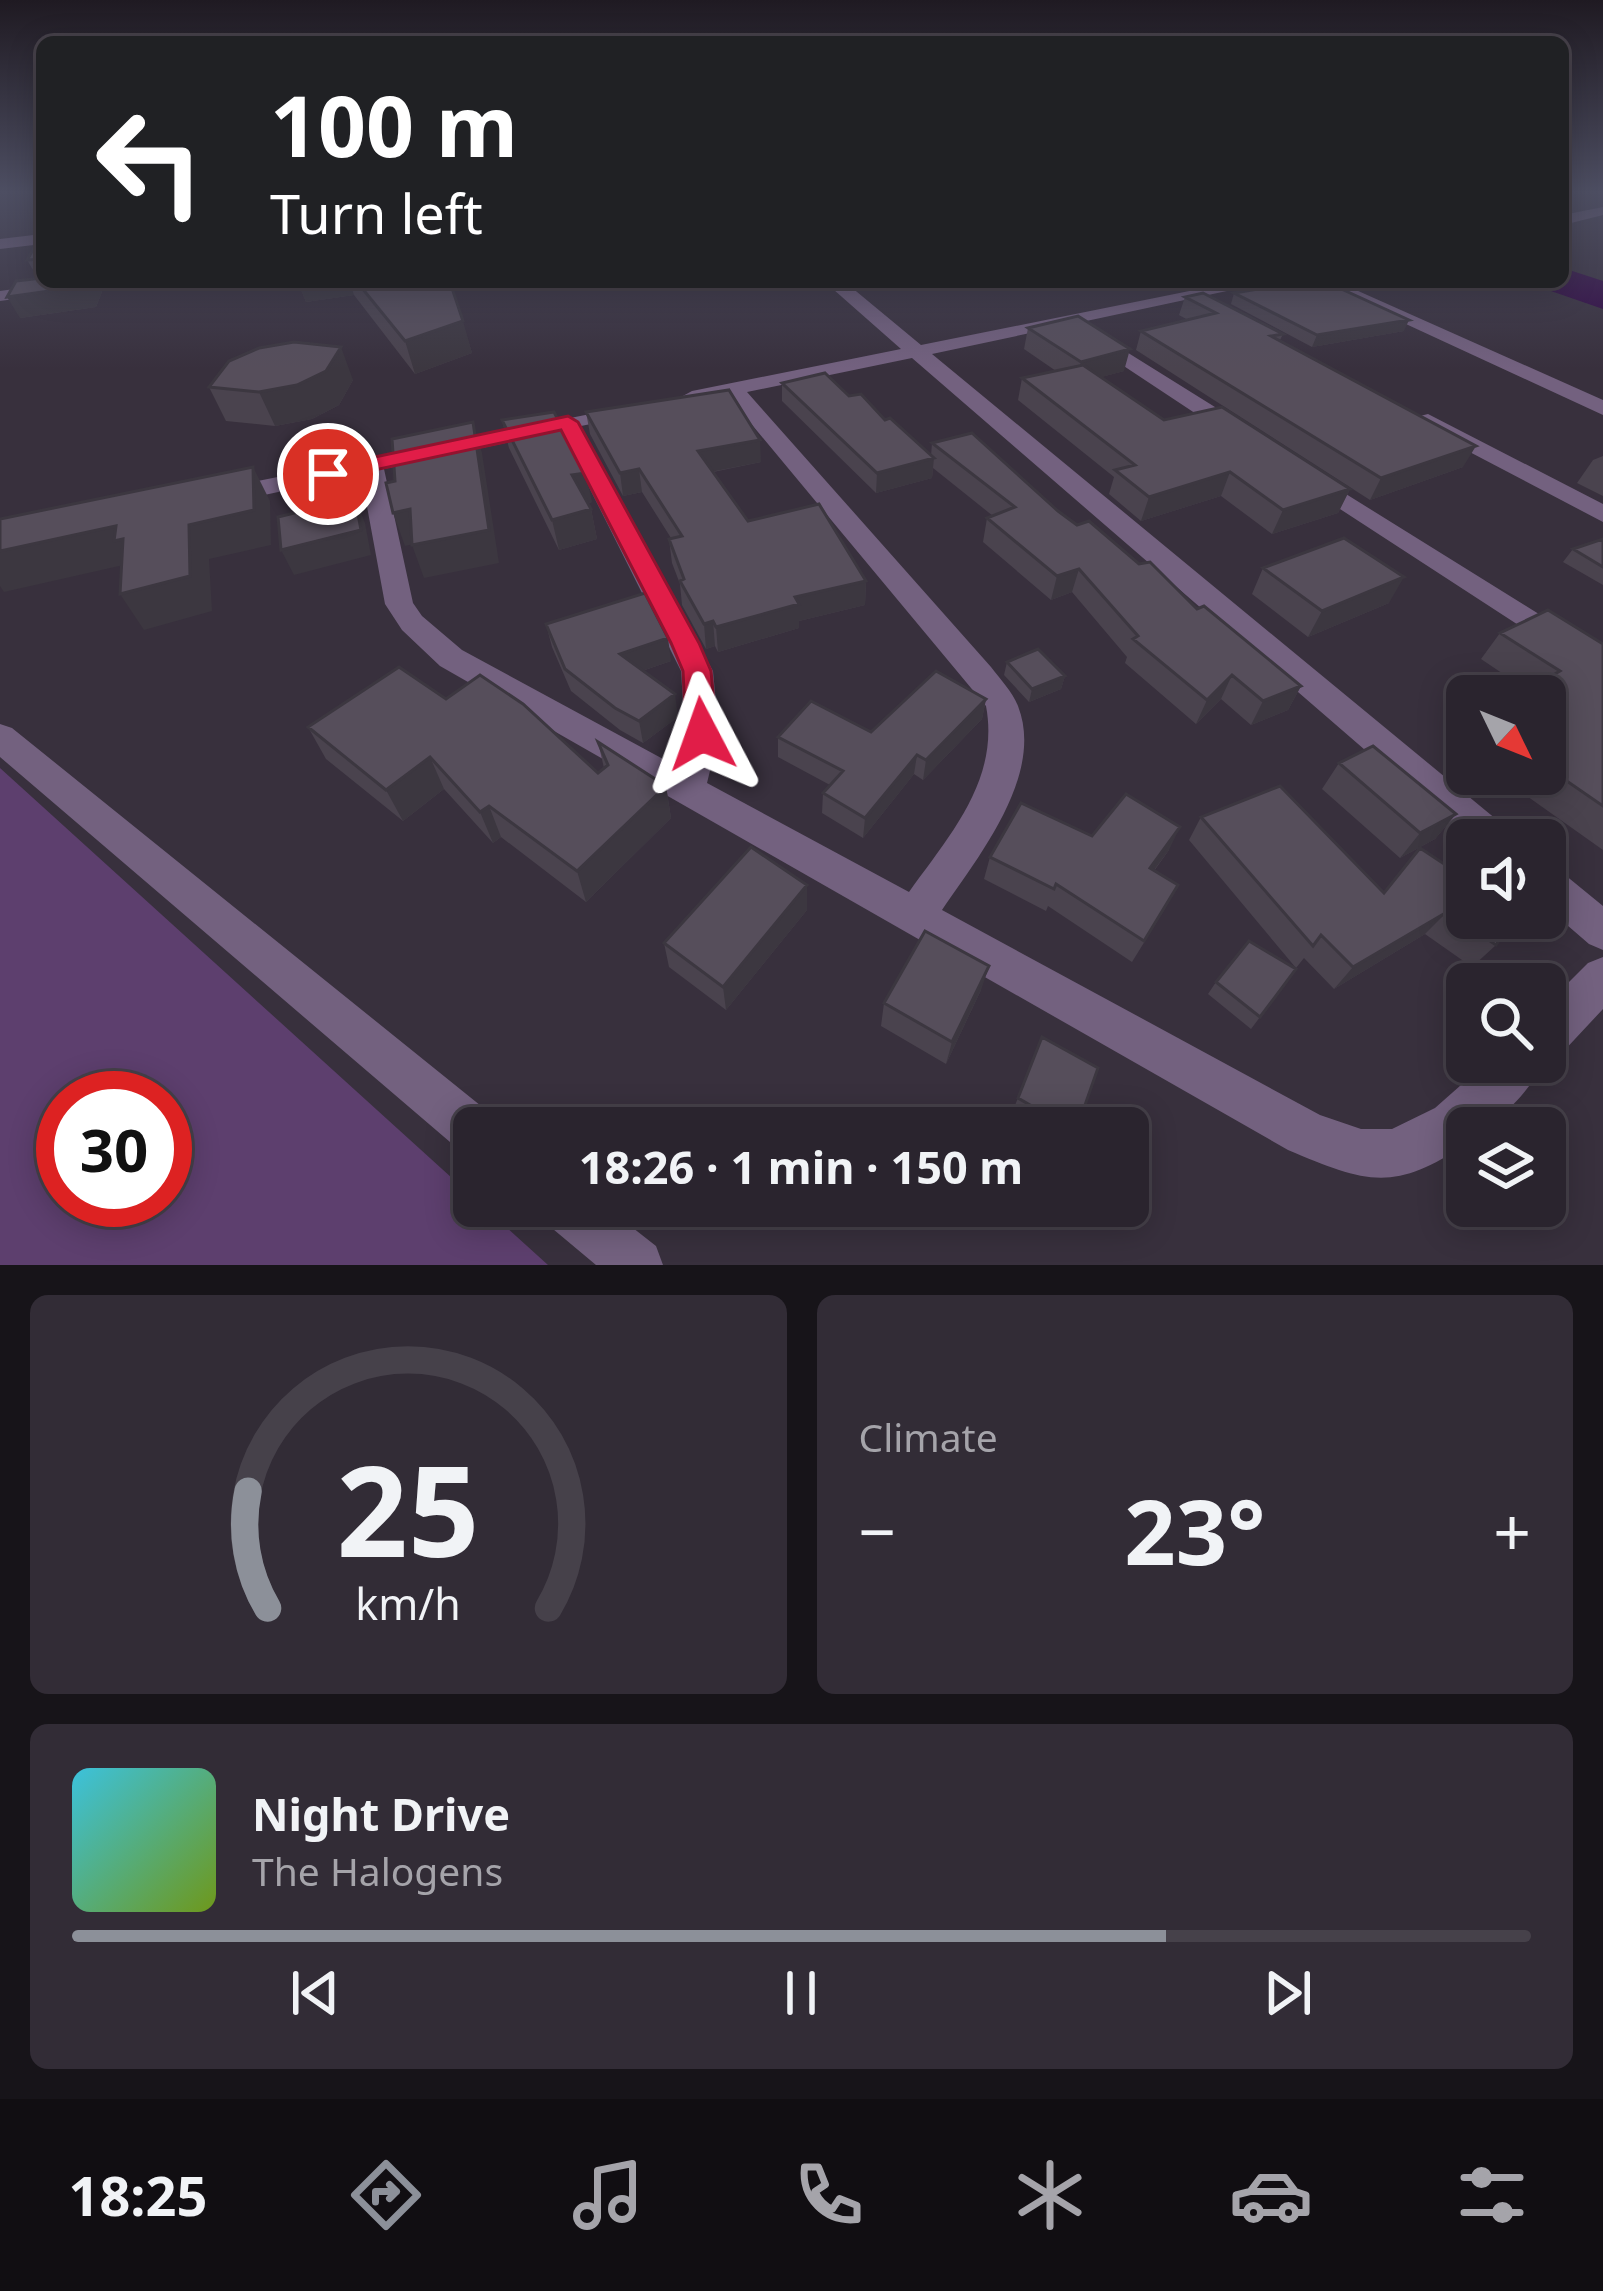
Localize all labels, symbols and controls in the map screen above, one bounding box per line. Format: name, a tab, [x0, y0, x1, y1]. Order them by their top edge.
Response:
text: 100 m	[270, 67, 518, 182]
icon: left	[72, 84, 228, 240]
text: Turn left	[270, 176, 483, 250]
pin	[277, 423, 379, 525]
icon: arrive	[295, 441, 361, 507]
position arrow	[639, 671, 765, 797]
north arrow	[1446, 675, 1566, 795]
map controls	[1446, 675, 1566, 1227]
button: sound	[1446, 819, 1566, 939]
button: search	[1446, 963, 1566, 1083]
speed limit sign: 30	[36, 1071, 192, 1227]
button: layers	[1446, 1107, 1566, 1227]
text: 18:26 · 1 min · 150 m	[579, 1136, 1023, 1197]
text: Climate	[859, 1410, 998, 1463]
text: 25	[337, 1424, 480, 1594]
text: 23°	[1124, 1469, 1265, 1591]
text: −	[859, 1485, 896, 1575]
text: +	[1493, 1485, 1531, 1575]
text: km/h	[356, 1573, 461, 1632]
text: Night Drive	[252, 1783, 510, 1844]
text: The Halogens	[252, 1844, 503, 1897]
icon: previous	[282, 1960, 348, 2026]
icon: pause	[768, 1960, 834, 2026]
icon: next	[1255, 1960, 1321, 2026]
icon: directions	[344, 2153, 428, 2237]
icon: music	[566, 2153, 650, 2237]
icon: phone	[787, 2153, 871, 2237]
icon: climate	[1008, 2153, 1092, 2237]
icon: car	[1229, 2153, 1313, 2237]
icon: filters	[1450, 2153, 1534, 2237]
text: 18:25	[69, 2158, 207, 2232]

